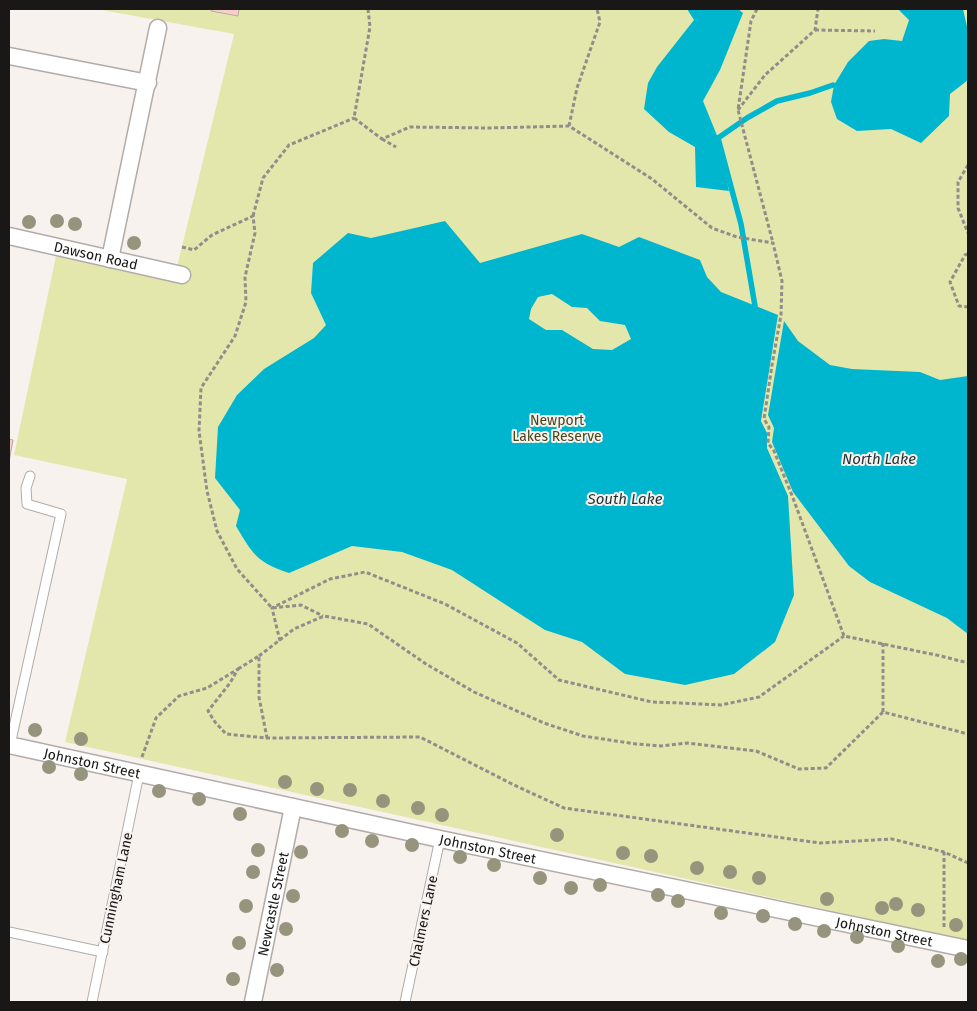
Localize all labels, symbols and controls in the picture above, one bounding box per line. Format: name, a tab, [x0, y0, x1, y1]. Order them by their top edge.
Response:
street label: Dawson Road	[52, 238, 139, 274]
park label: Newport Lakes Reserve	[512, 412, 602, 445]
water label: North Lake	[842, 450, 916, 468]
water label: South Lake	[587, 490, 663, 508]
street label: Johnston Street	[42, 745, 143, 783]
street label: Cunningham Lane	[96, 831, 137, 945]
street label: Johnston Street	[438, 831, 539, 868]
street label: Newcastle Street	[255, 849, 293, 958]
street label: Chalmers Lane	[406, 874, 441, 968]
street label: Johnston Street	[834, 914, 935, 951]

